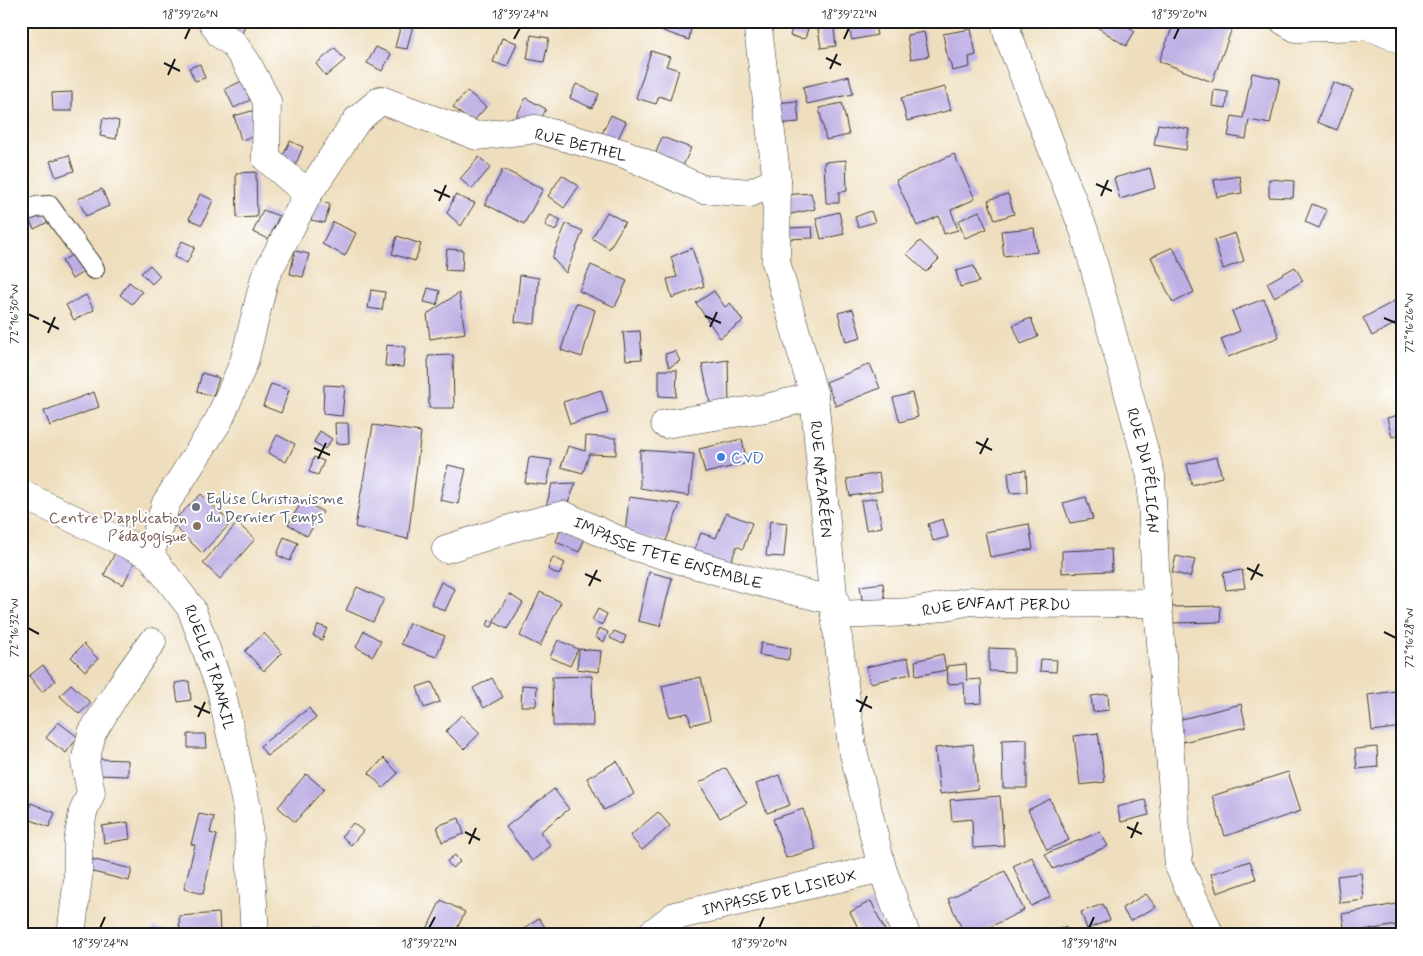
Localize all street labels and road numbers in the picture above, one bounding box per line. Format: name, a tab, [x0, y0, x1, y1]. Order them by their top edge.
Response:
street label: RUE BETHEL	[532, 124, 629, 167]
street label: RUE DU PÉLICAN	[1121, 406, 1163, 534]
street label: RUE NAZARÉEN	[804, 420, 837, 539]
street label: IMPASSE TETE ENSEMBLE	[570, 512, 765, 595]
street label: RUE ENFANT PERDU	[920, 592, 1071, 622]
street label: RUELLE TRANKIL	[179, 602, 238, 732]
street label: IMPASSE DE LISIEUX	[700, 865, 858, 921]

